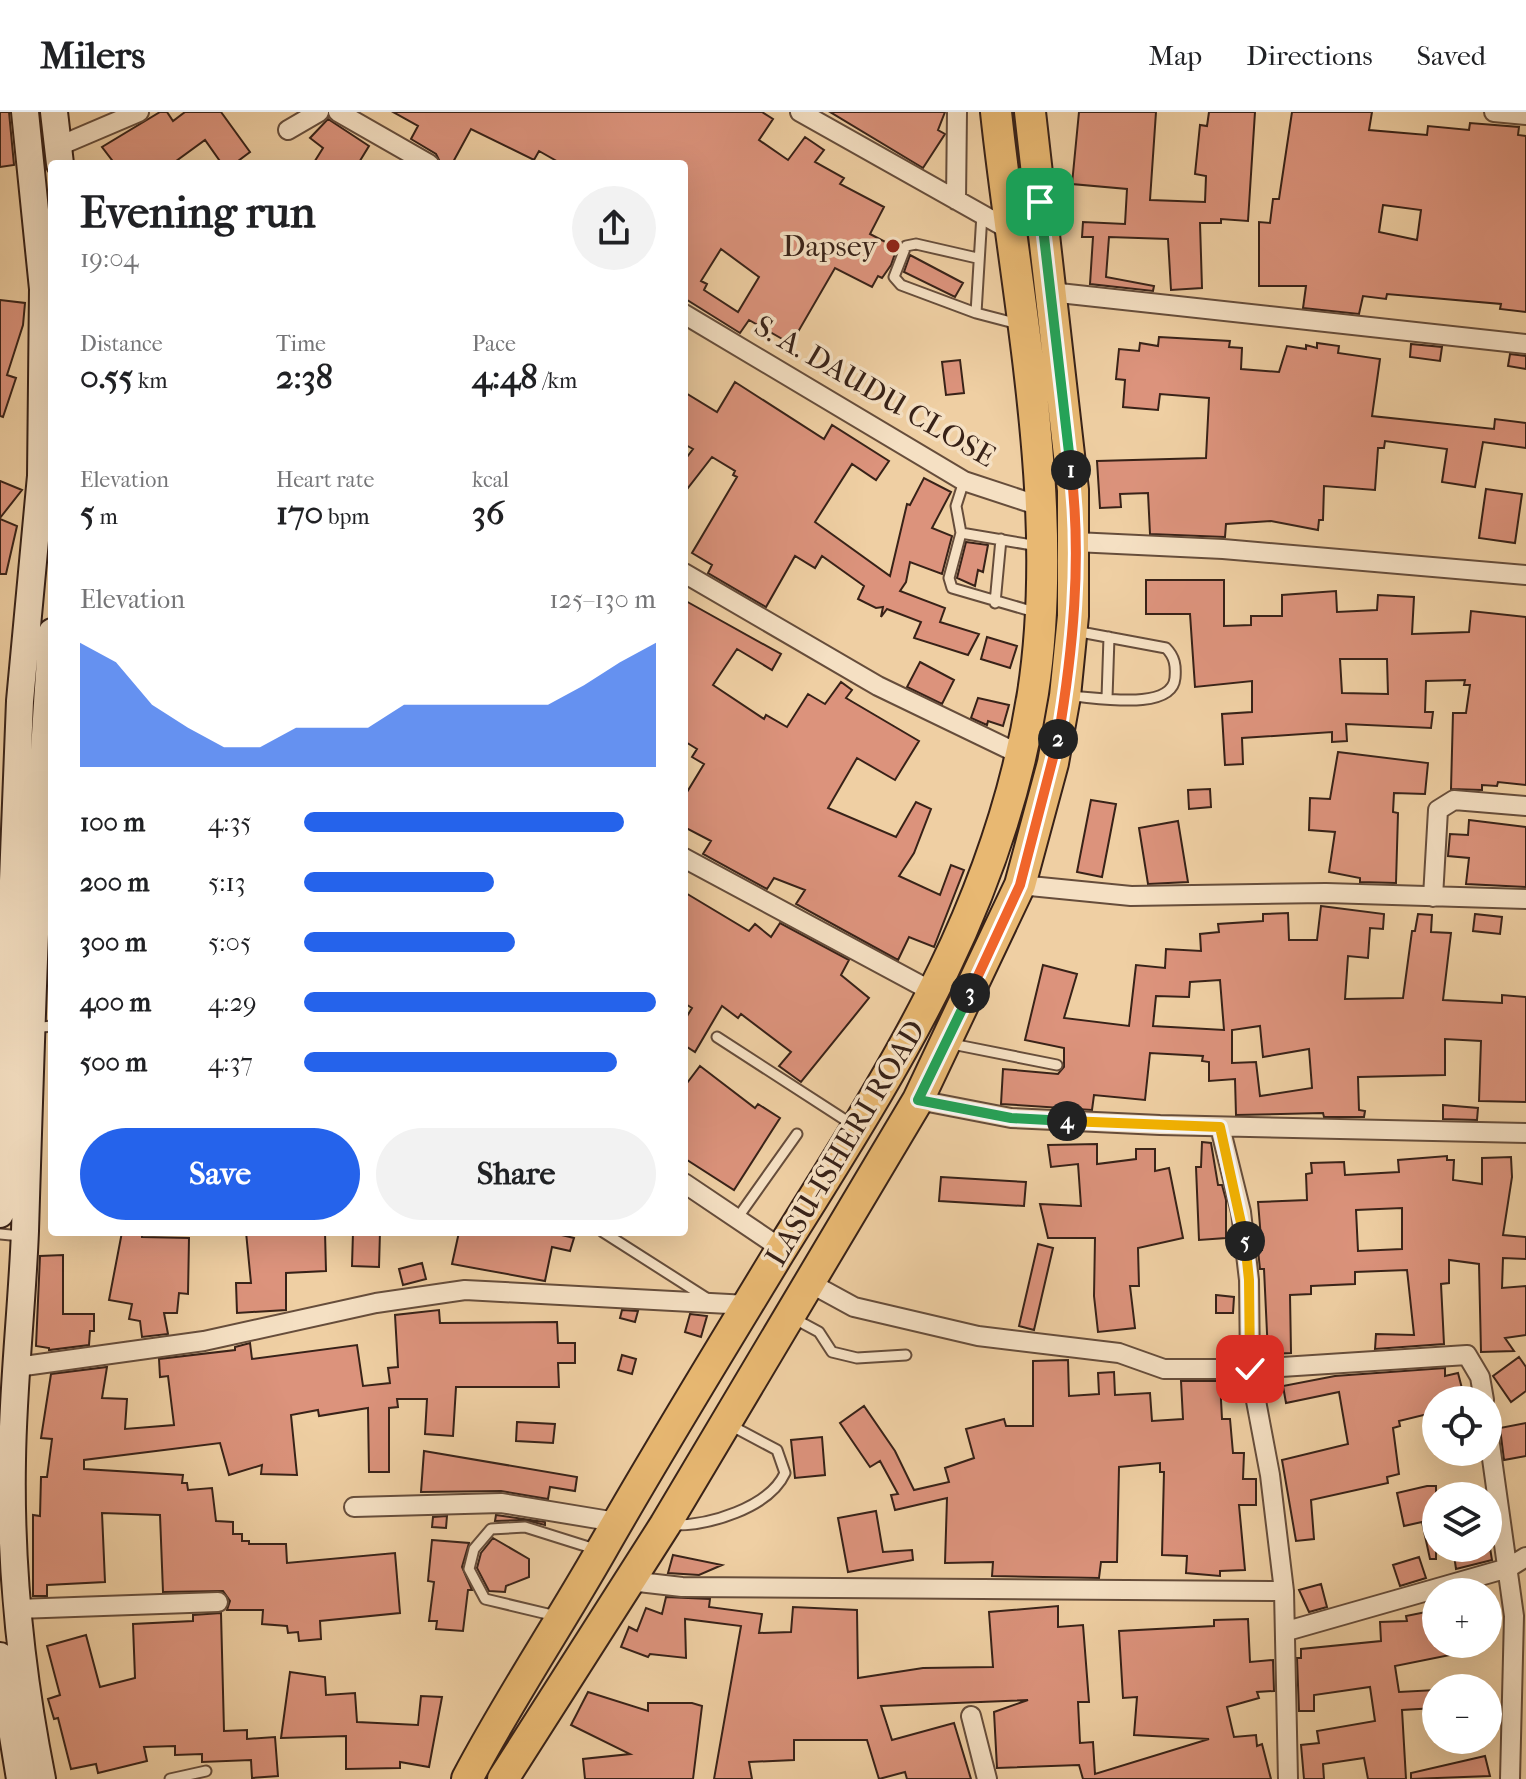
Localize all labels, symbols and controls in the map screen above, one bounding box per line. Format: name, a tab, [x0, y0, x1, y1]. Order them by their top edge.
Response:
text: Milers	[40, 33, 145, 78]
text: Map	[1149, 39, 1202, 72]
text: Directions	[1246, 39, 1373, 72]
text: Saved	[1417, 39, 1486, 72]
pin	[1006, 168, 1074, 236]
icon: arrive	[1018, 180, 1062, 224]
button: share	[572, 186, 656, 270]
text: Evening run	[80, 187, 315, 238]
place label: Dapsey	[783, 229, 878, 264]
marker: Dapsey	[884, 237, 902, 255]
text: 19:04	[80, 243, 139, 274]
street label: S. A. DAUDU CLOSE	[748, 308, 1001, 475]
text: Distance	[80, 331, 163, 357]
text: Time	[276, 331, 326, 357]
text: Pace	[472, 331, 516, 357]
text: 0.55	[80, 357, 133, 397]
text: 2:38	[276, 357, 333, 397]
text: 4:48	[472, 357, 537, 397]
text: km	[133, 368, 168, 394]
text: /km	[537, 368, 577, 394]
pin: 1	[1051, 450, 1091, 490]
text: 1	[1067, 457, 1075, 483]
text: Elevation	[80, 467, 169, 493]
text: Heart rate	[276, 467, 375, 493]
text: kcal	[472, 467, 509, 493]
text: 5	[80, 493, 95, 533]
text: 170	[276, 493, 323, 533]
text: 36	[472, 493, 504, 533]
text: m	[95, 504, 118, 530]
text: bpm	[323, 504, 370, 530]
text: Elevation	[80, 584, 185, 615]
text: 125–130 m	[549, 584, 656, 615]
pin: 2	[1038, 719, 1078, 759]
text: 2	[1052, 726, 1064, 752]
text: 100 m	[80, 807, 145, 838]
text: 4:35	[208, 807, 252, 838]
text: 200 m	[80, 867, 149, 898]
text: 5:13	[208, 867, 245, 898]
text: 300 m	[80, 927, 147, 958]
text: 5:05	[208, 927, 251, 958]
pin: 3	[950, 973, 990, 1013]
text: 3	[965, 980, 975, 1006]
text: 400 m	[80, 987, 151, 1018]
text: 4:29	[208, 987, 257, 1018]
street label: LASU-ISHERI ROAD	[758, 1014, 933, 1272]
text: 500 m	[80, 1047, 147, 1078]
text: 4:37	[208, 1047, 253, 1078]
pin: 4	[1047, 1101, 1087, 1141]
text: 4	[1061, 1108, 1074, 1134]
button: Save	[80, 1128, 360, 1220]
button: Share	[376, 1128, 656, 1220]
pin: 5	[1225, 1221, 1265, 1261]
text: 5	[1240, 1228, 1250, 1254]
pin	[1216, 1335, 1284, 1403]
icon: check	[1228, 1347, 1272, 1391]
map controls	[1422, 1386, 1502, 1754]
button: locate	[1422, 1386, 1502, 1466]
button: layers	[1422, 1482, 1502, 1562]
button: +	[1422, 1578, 1502, 1658]
button: −	[1422, 1674, 1502, 1754]

